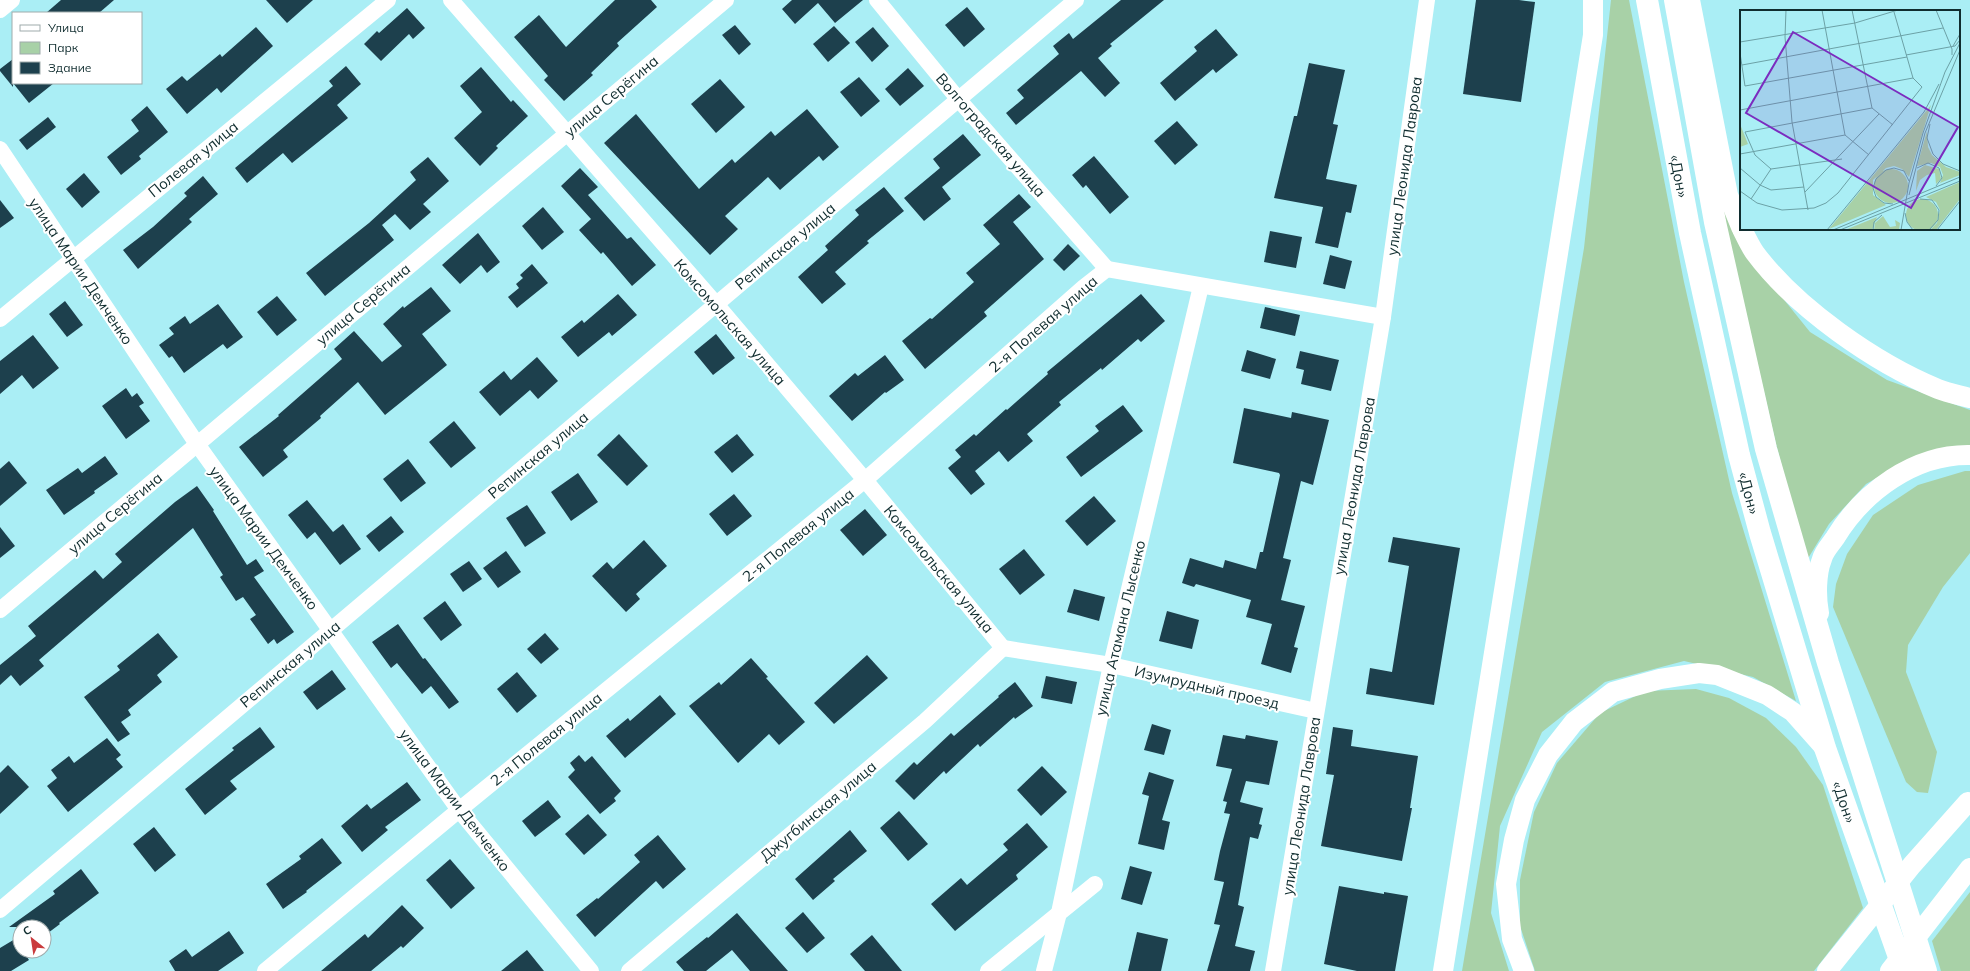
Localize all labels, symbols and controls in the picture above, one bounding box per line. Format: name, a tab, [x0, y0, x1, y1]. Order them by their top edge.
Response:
inset map	[1740, 10, 1960, 230]
legend	[12, 12, 142, 84]
text: Улица	[47, 20, 84, 35]
text: Парк	[48, 40, 79, 55]
street label: улица Серёгина	[560, 51, 662, 141]
text: Здание	[48, 60, 92, 75]
street label: Волгоградская улица	[932, 69, 1050, 201]
street label: улица Леонида Лаврова	[1382, 75, 1426, 257]
street label: Полевая улица	[144, 117, 242, 201]
street label: «Дон»	[1666, 153, 1692, 199]
street label: улица Марии Демченко	[25, 194, 137, 348]
street label: Репинская улица	[731, 198, 839, 294]
street label: Комсомольская улица	[670, 255, 790, 389]
street label: улица Серёгина	[312, 259, 414, 349]
street label: 2-я Полевая улица	[985, 272, 1101, 376]
street label: улица Леонида Лаврова	[1329, 395, 1379, 577]
street label: Репинская улица	[484, 407, 592, 503]
street label: улица Марии Демченко	[205, 462, 323, 614]
street label: улица Серёгина	[64, 468, 166, 558]
street label: «Дон»	[1734, 470, 1764, 517]
street label: 2-я Полевая улица	[738, 484, 858, 586]
street label: Комсомольская улица	[880, 501, 998, 637]
street label: улица Атамана Лысенко	[1091, 538, 1149, 718]
street label: Репинская улица	[236, 616, 344, 712]
street label: Изумрудный проезд	[1133, 661, 1281, 713]
street label: 2-я Полевая улица	[486, 688, 606, 790]
street label: улица Леонида Лаврова	[1277, 715, 1325, 897]
street label: улица Марии Демченко	[395, 725, 515, 875]
street label: Джугбинская улица	[756, 757, 880, 865]
street label: «Дон»	[1828, 779, 1860, 826]
north arrow	[12, 919, 52, 959]
text: С	[20, 922, 34, 938]

